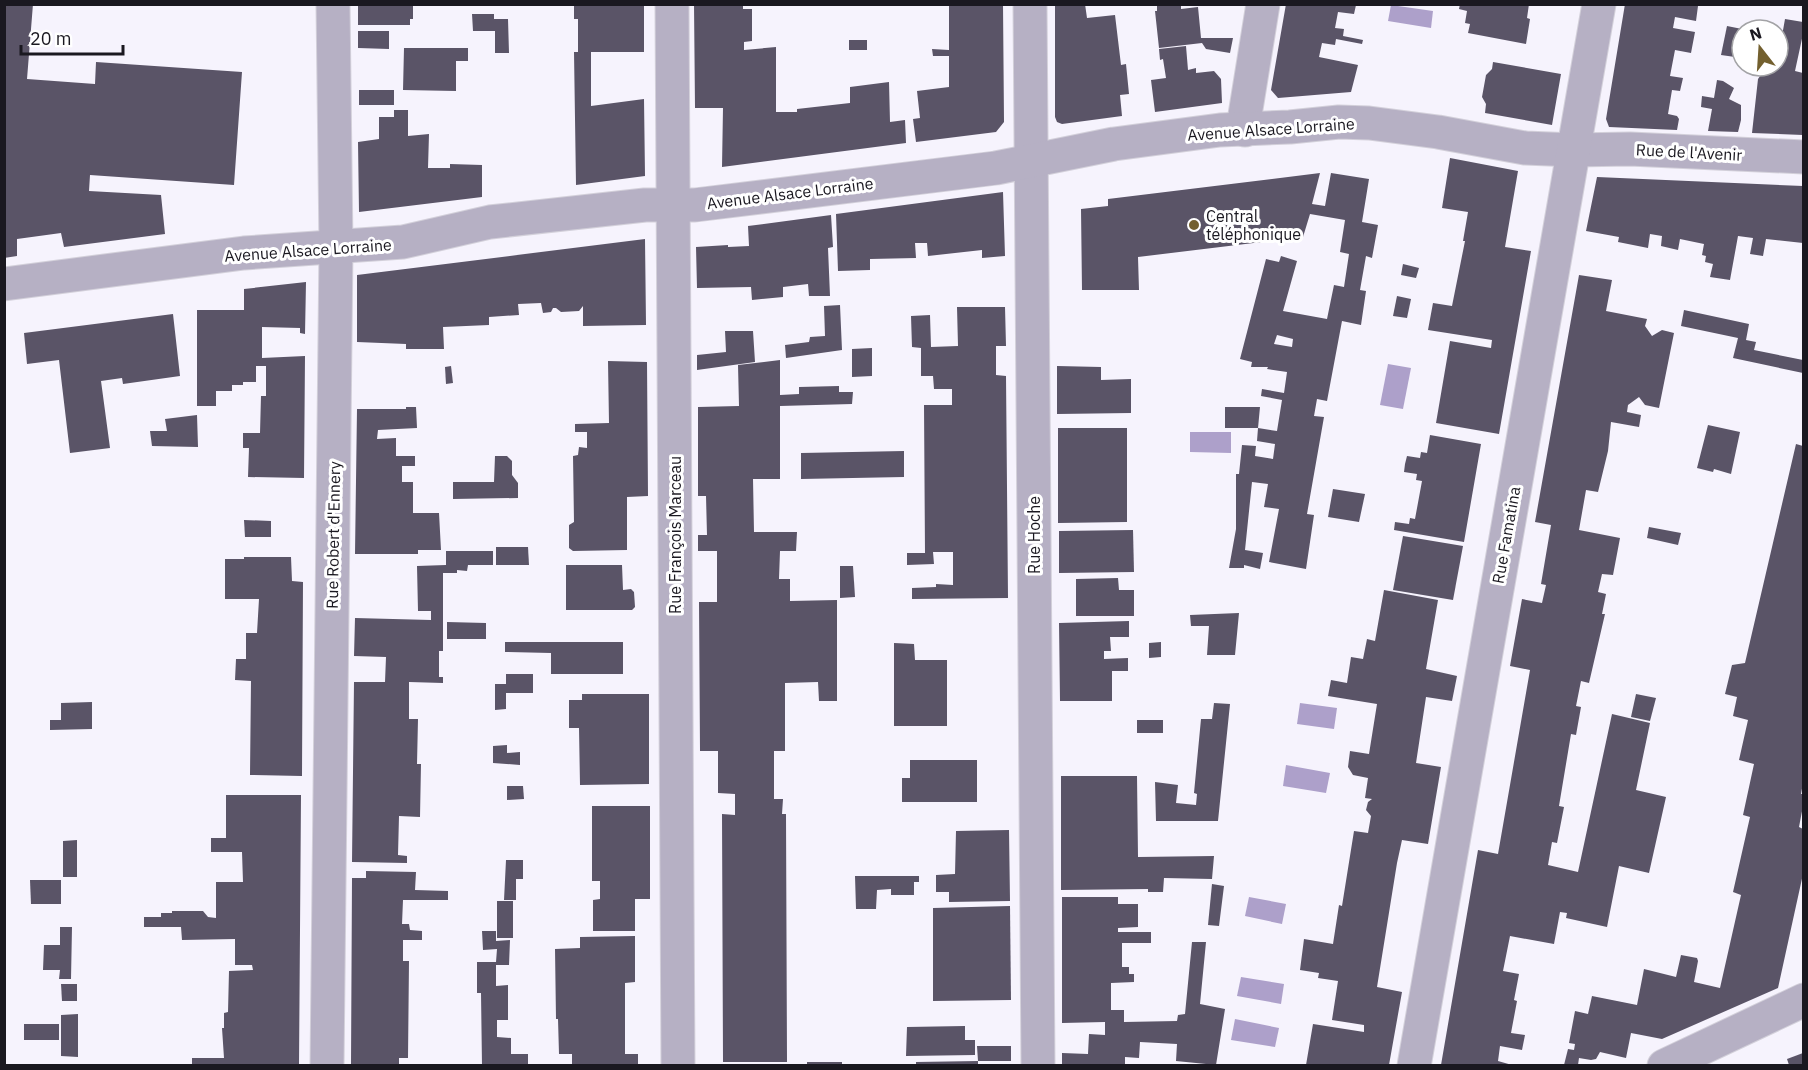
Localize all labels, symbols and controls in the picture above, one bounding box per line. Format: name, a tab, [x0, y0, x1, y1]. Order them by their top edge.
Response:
scale bar	[21, 18, 123, 56]
north arrow	[1730, 18, 1790, 78]
text: N	[1747, 22, 1764, 45]
text: 20 m	[30, 27, 72, 50]
street label: Avenue Alsace Lorraine	[1187, 113, 1355, 145]
street label: Rue de l'Avenir	[1635, 139, 1743, 165]
street label: Avenue Alsace Lorraine	[706, 173, 875, 213]
place label: Central téléphonique	[1206, 206, 1301, 244]
marker: Central téléphonique	[1187, 218, 1201, 232]
street label: Avenue Alsace Lorraine	[224, 234, 392, 266]
street label: Rue François Marceau	[665, 456, 685, 614]
street label: Rue Robert d'Ennery	[322, 461, 344, 609]
street label: Rue Famatina	[1488, 484, 1524, 585]
street label: Rue Hoche	[1024, 496, 1044, 574]

